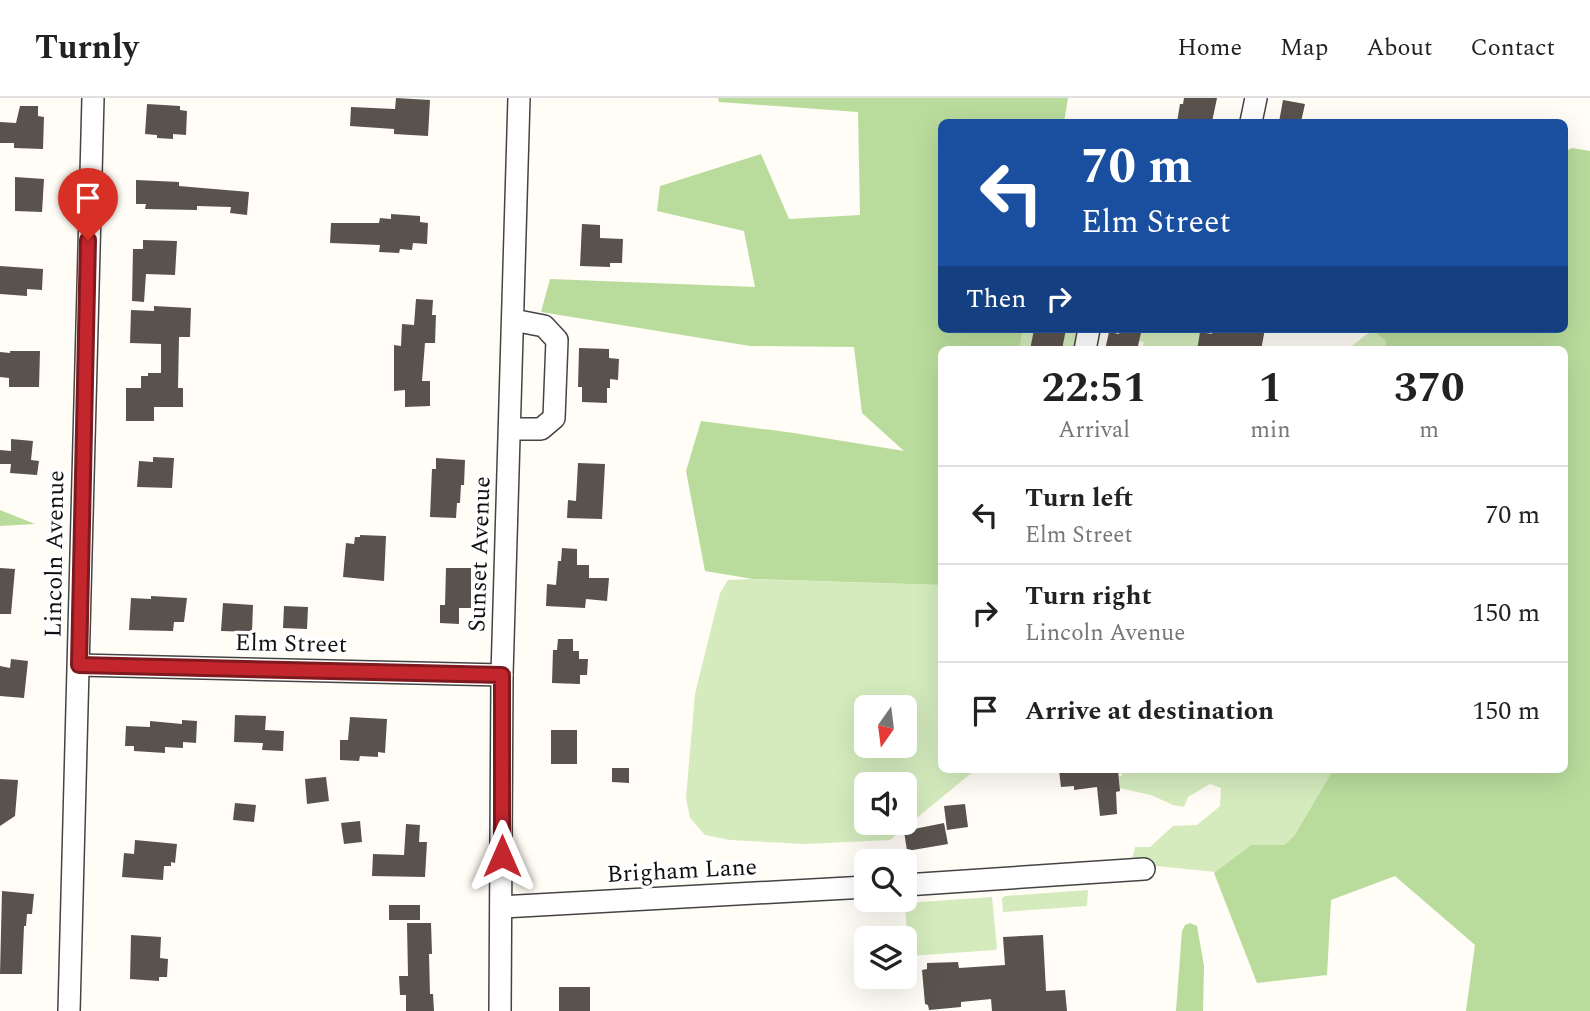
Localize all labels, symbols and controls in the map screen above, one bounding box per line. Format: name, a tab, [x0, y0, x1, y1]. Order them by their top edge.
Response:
text: Turnly	[35, 23, 138, 73]
text: Home	[1177, 30, 1242, 66]
text: Map	[1280, 30, 1328, 66]
text: About	[1366, 30, 1432, 66]
text: Contact	[1470, 30, 1555, 66]
text: 70 m	[1081, 130, 1192, 205]
icon: left	[966, 147, 1057, 238]
pin	[58, 168, 118, 240]
icon: arrive	[69, 179, 107, 217]
text: Elm Street	[1081, 198, 1231, 247]
text: Then	[966, 279, 1026, 319]
icon: right	[1040, 280, 1078, 318]
text: 22:51	[1041, 357, 1147, 420]
text: 1	[1259, 357, 1282, 420]
text: 370	[1394, 357, 1465, 420]
text: Arrival	[1058, 413, 1130, 448]
text: min	[1250, 413, 1291, 448]
text: m	[1419, 413, 1439, 448]
street label: Lincoln Avenue	[36, 470, 74, 638]
street label: Sunset Avenue	[459, 475, 501, 633]
text: Turn left	[1025, 478, 1133, 518]
text: 70 m	[1485, 495, 1540, 535]
icon: left	[966, 496, 1004, 534]
text: Elm Street	[1025, 518, 1133, 553]
text: Turn right	[1025, 576, 1152, 616]
text: 150 m	[1472, 593, 1540, 633]
icon: right	[966, 594, 1004, 632]
text: Lincoln Avenue	[1025, 616, 1185, 651]
street label: Elm Street	[235, 625, 347, 663]
text: Arrive at destination	[1025, 691, 1274, 731]
text: 150 m	[1472, 691, 1540, 731]
icon: arrive	[966, 692, 1004, 730]
north arrow	[854, 695, 917, 758]
map controls	[854, 695, 917, 989]
button: sound	[854, 772, 917, 835]
position arrow	[465, 819, 539, 893]
street label: Brigham Lane	[606, 849, 758, 893]
button: search	[854, 849, 917, 912]
button: layers	[854, 926, 917, 989]

